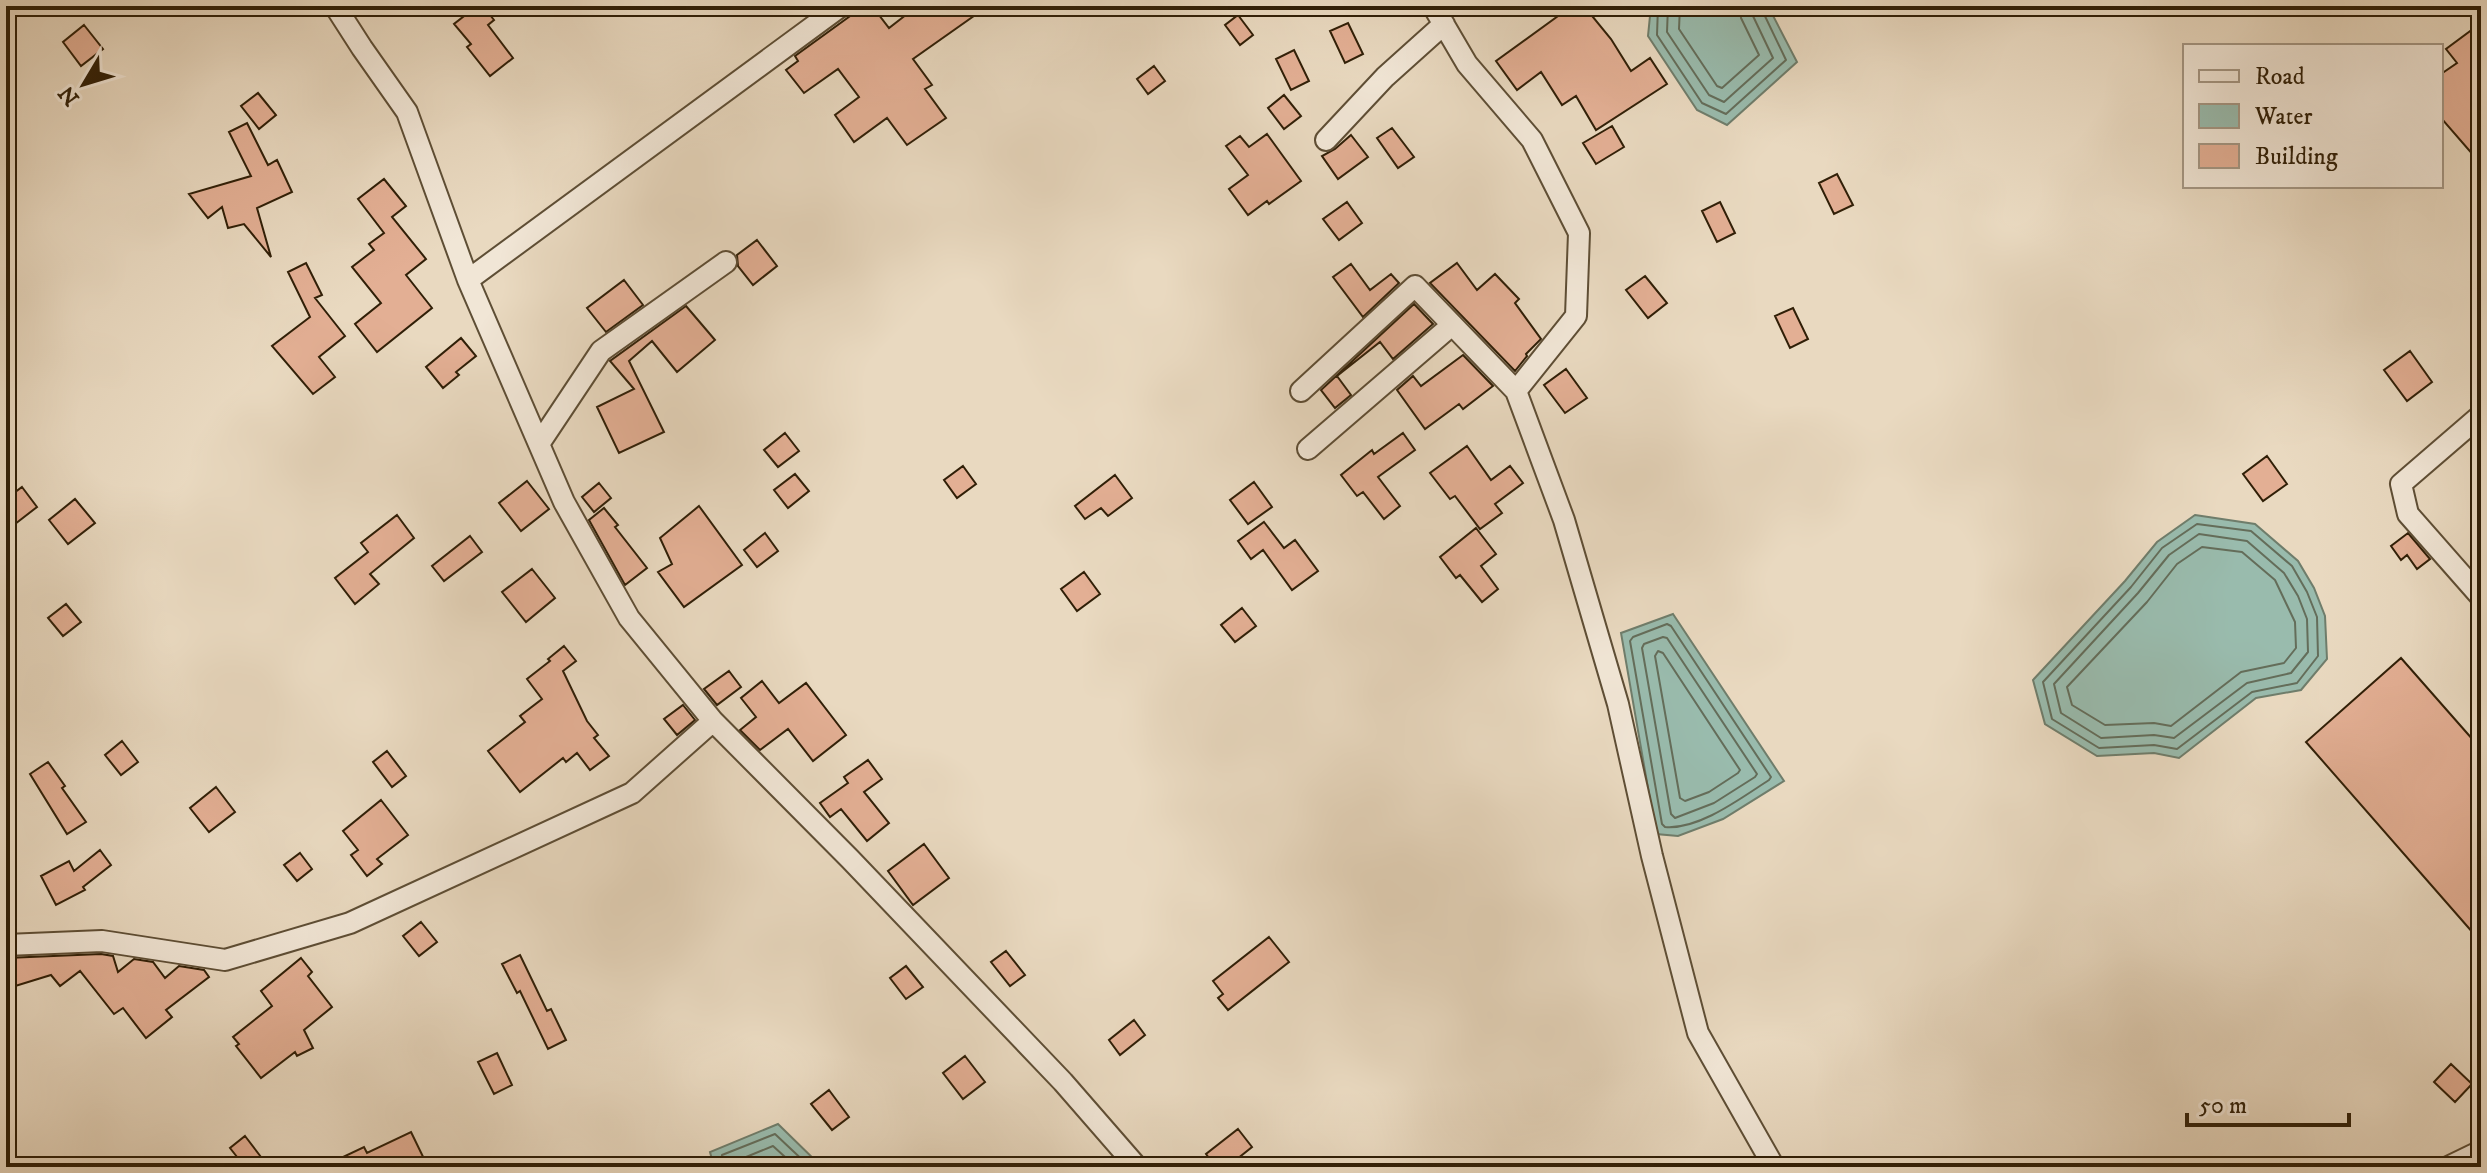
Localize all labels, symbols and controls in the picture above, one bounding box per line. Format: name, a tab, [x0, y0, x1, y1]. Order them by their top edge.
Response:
north arrow	[44, 44, 124, 124]
legend	[2183, 44, 2443, 188]
text: Road	[2255, 62, 2305, 92]
text: N	[53, 80, 86, 111]
text: Water	[2254, 102, 2312, 132]
text: Building	[2255, 142, 2338, 172]
scale bar	[2187, 1077, 2349, 1127]
text: 50 m	[2199, 1091, 2247, 1121]

